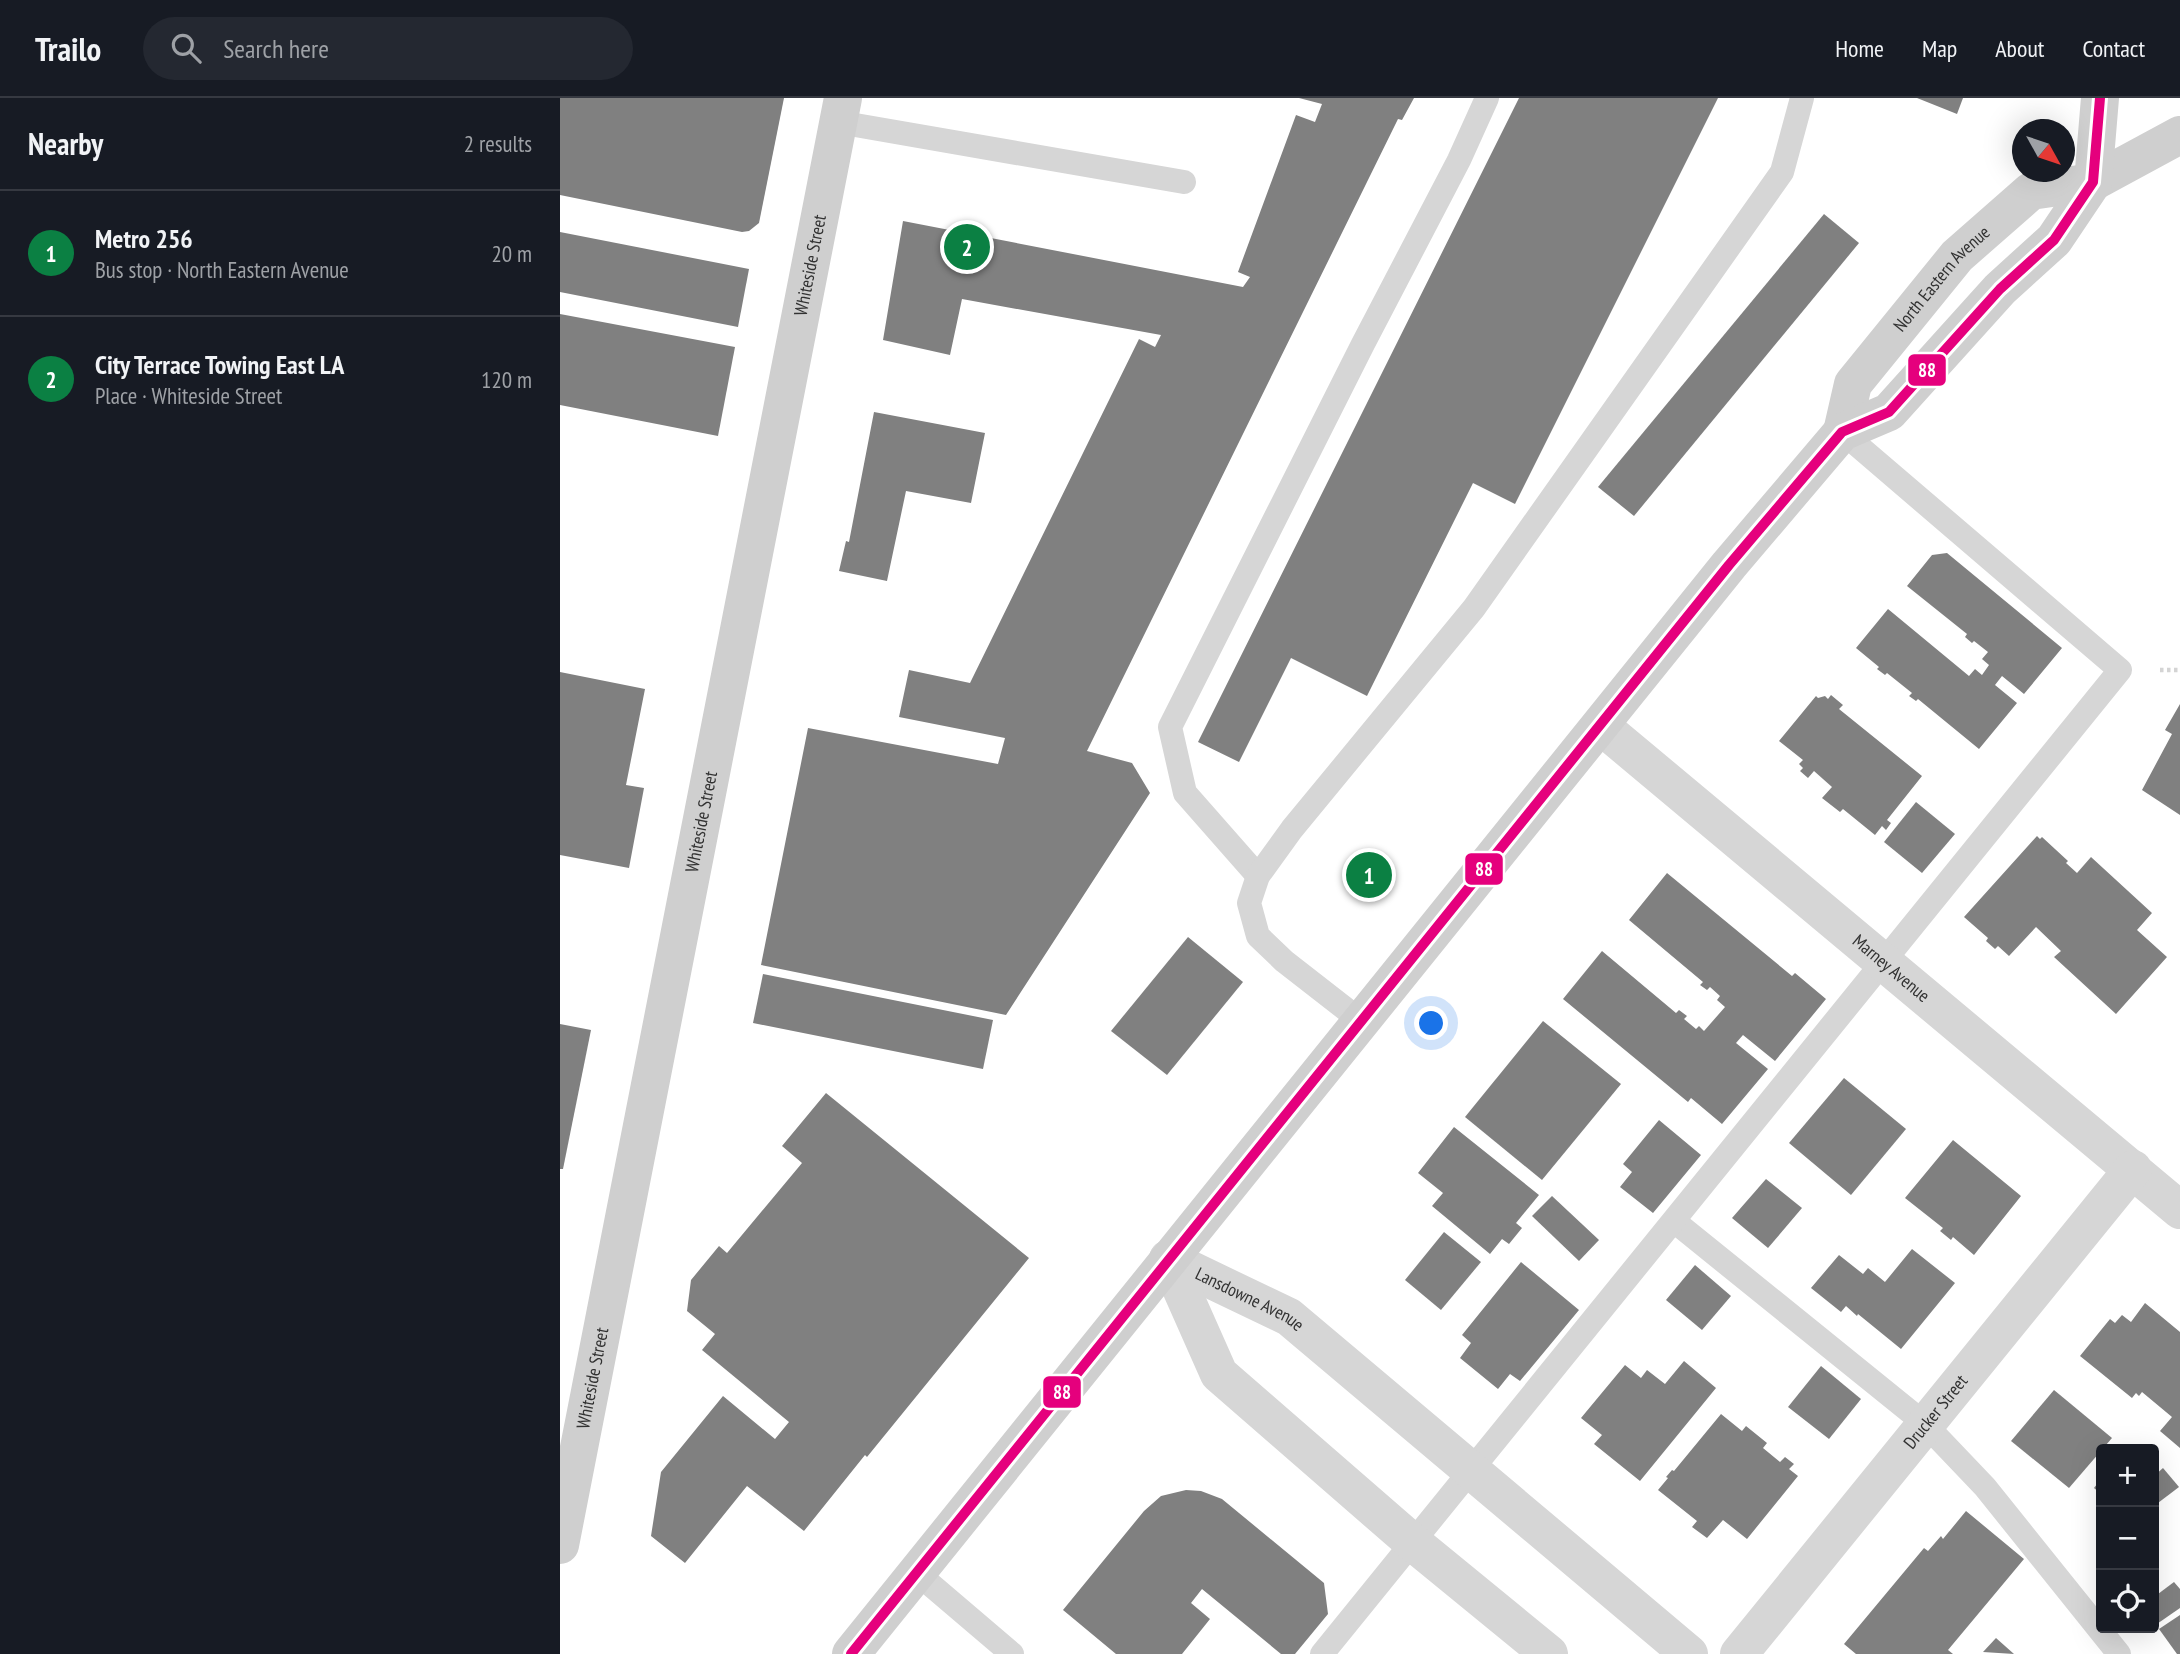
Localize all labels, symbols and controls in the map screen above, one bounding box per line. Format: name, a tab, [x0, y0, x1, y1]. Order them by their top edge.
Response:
search box	[143, 17, 633, 80]
text: Trailo	[35, 27, 101, 70]
icon: search	[167, 29, 205, 67]
text: Search here	[223, 32, 329, 65]
text: Home	[1835, 33, 1884, 64]
text: Map	[1922, 33, 1957, 64]
text: About	[1995, 33, 2044, 64]
text: Contact	[2082, 33, 2145, 64]
north arrow	[2012, 119, 2075, 182]
text: Nearby	[28, 124, 103, 163]
text: 2 results	[464, 129, 532, 158]
street label: Whiteside Street	[789, 213, 831, 318]
pin: 2	[944, 221, 990, 273]
street label: North Eastern Avenue	[1888, 221, 1994, 336]
text: Metro 256	[95, 222, 193, 255]
text: 1	[46, 239, 57, 268]
text: 20 m	[491, 239, 532, 268]
text: Bus stop · North Eastern Avenue	[95, 255, 349, 284]
text: City Terrace Towing East LA	[95, 348, 344, 381]
line badge: 88	[1907, 353, 1947, 387]
text: 88	[1918, 358, 1936, 382]
text: 2	[46, 365, 57, 394]
text: 120 m	[481, 365, 532, 394]
text: Place · Whiteside Street	[95, 381, 282, 410]
street label: Whiteside Street	[680, 769, 722, 874]
pin: 1	[1346, 849, 1392, 901]
line badge: 88	[1464, 852, 1504, 886]
text: 88	[1475, 857, 1493, 881]
street label: Marney Avenue	[1848, 929, 1935, 1007]
your location	[1414, 1006, 1448, 1040]
street label: Lansdowne Avenue	[1192, 1262, 1309, 1336]
street label: Whiteside Street	[571, 1325, 613, 1431]
street label: Drucker Street	[1898, 1370, 1972, 1453]
line badge: 88	[1042, 1375, 1082, 1409]
text: 88	[1053, 1380, 1071, 1404]
map controls	[2096, 1444, 2159, 1633]
button: +	[2096, 1444, 2159, 1507]
button: −	[2096, 1507, 2159, 1570]
button: locate	[2096, 1570, 2159, 1633]

